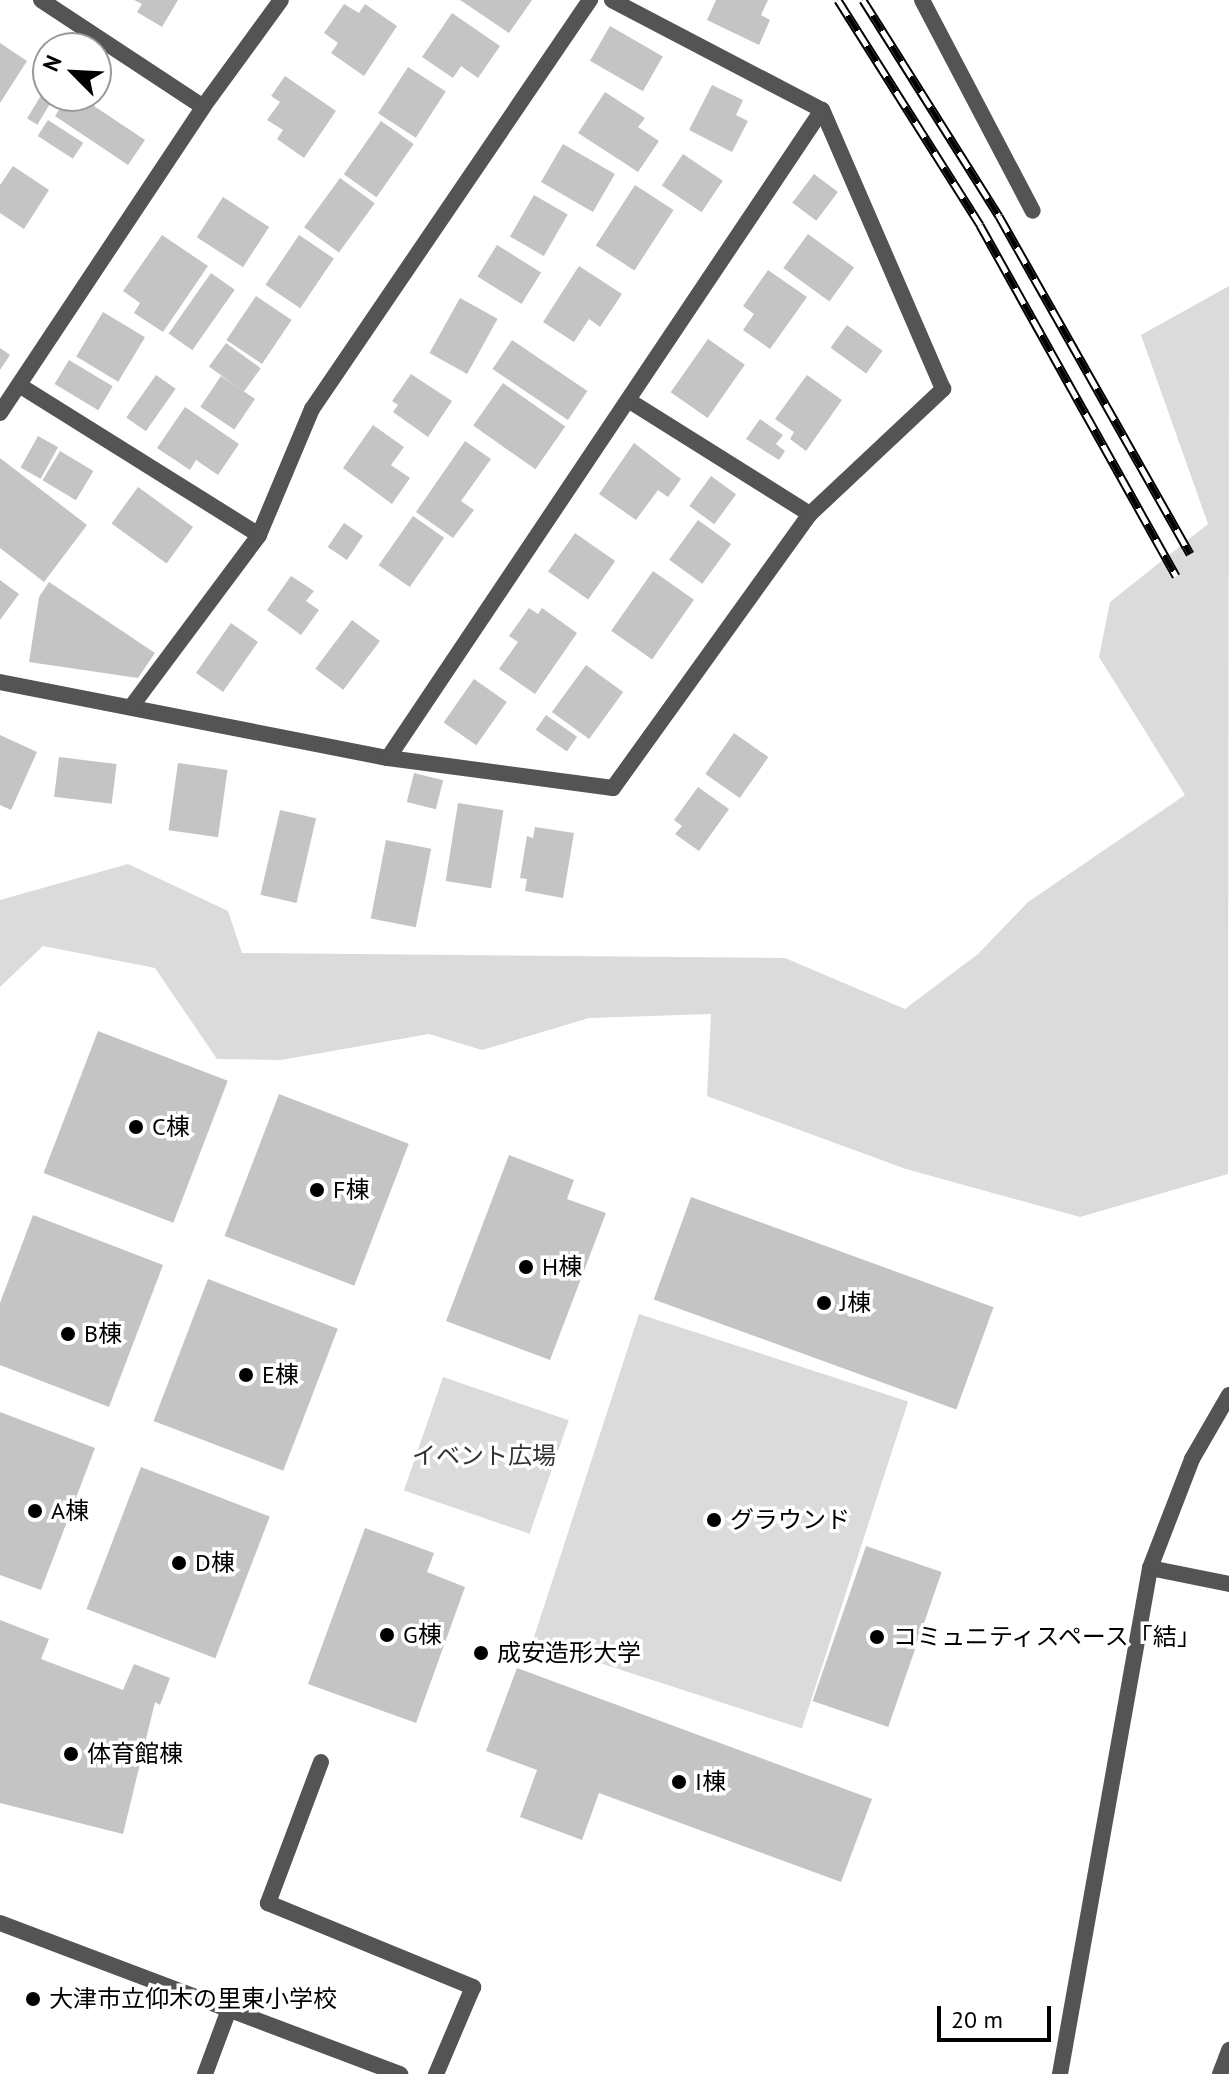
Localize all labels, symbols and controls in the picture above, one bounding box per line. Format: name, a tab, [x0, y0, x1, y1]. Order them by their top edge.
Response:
north arrow	[32, 32, 112, 112]
text: N	[36, 51, 68, 75]
place label: C棟	[152, 1113, 190, 1141]
marker: C棟	[127, 1118, 145, 1136]
place label: F棟	[333, 1176, 369, 1204]
marker: F棟	[308, 1181, 326, 1199]
place label: H棟	[542, 1253, 582, 1281]
marker: H棟	[517, 1258, 535, 1276]
place label: J棟	[840, 1289, 871, 1317]
marker: J棟	[815, 1294, 833, 1312]
place label: B棟	[84, 1320, 122, 1348]
marker: B棟	[59, 1325, 77, 1343]
place label: E棟	[262, 1361, 299, 1389]
marker: E棟	[237, 1366, 255, 1384]
park label: イベント広場	[412, 1442, 556, 1470]
place label: A棟	[51, 1497, 89, 1525]
marker: A棟	[26, 1502, 44, 1520]
place label: グラウンド	[730, 1506, 850, 1534]
marker: グラウンド	[705, 1511, 723, 1529]
place label: D棟	[195, 1549, 235, 1577]
marker: D棟	[170, 1554, 188, 1572]
place label: G棟	[403, 1621, 442, 1649]
place label: コミュニティスペース「結」	[893, 1623, 1205, 1651]
marker: G棟	[378, 1626, 396, 1644]
marker: コミュニティスペース「結」	[868, 1628, 886, 1646]
place label: 成安造形大学	[497, 1639, 641, 1667]
marker: 成安造形大学	[472, 1644, 490, 1662]
place label: 体育館棟	[87, 1740, 183, 1768]
marker: 体育館棟	[62, 1745, 80, 1763]
place label: I棟	[695, 1768, 726, 1796]
marker: I棟	[670, 1773, 688, 1791]
place label: 大津市立仰木の里東小学校	[49, 1985, 337, 2013]
marker: 大津市立仰木の里東小学校	[24, 1990, 42, 2008]
scale bar	[941, 1990, 1055, 2040]
text: 20 m	[951, 2004, 1003, 2035]

